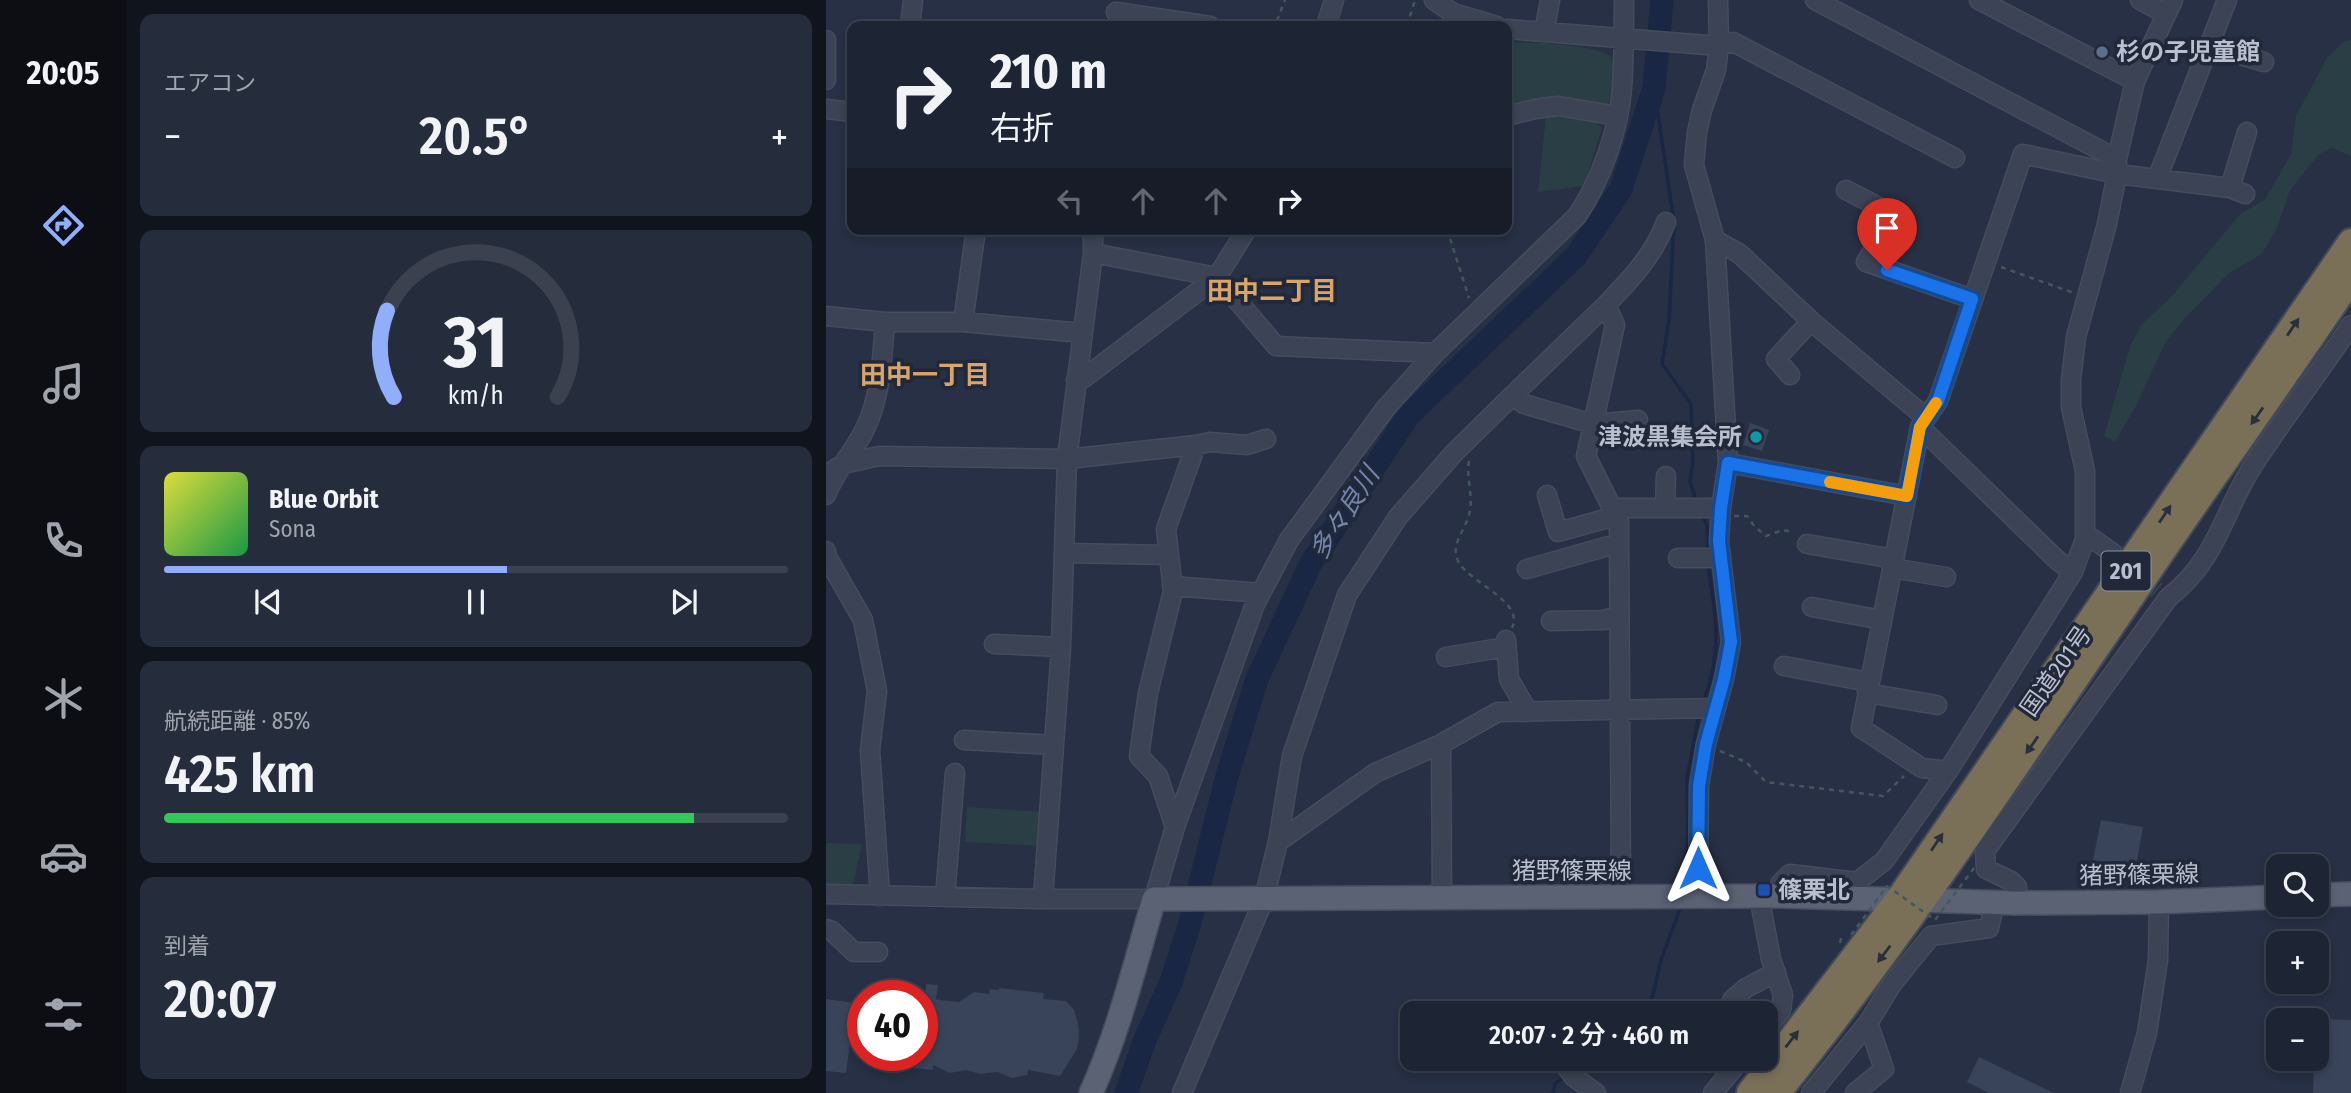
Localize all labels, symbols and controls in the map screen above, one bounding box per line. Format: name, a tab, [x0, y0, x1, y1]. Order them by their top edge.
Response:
place label: 杉の子児童館	[2116, 38, 2260, 66]
text: 210 m	[990, 42, 1107, 101]
marker: 杉の子児童館	[2094, 44, 2110, 60]
icon: right	[875, 49, 966, 140]
text: 20:05	[27, 54, 99, 92]
text: エアコン	[164, 69, 256, 97]
text: 20.5°	[419, 105, 533, 168]
text: 右折	[990, 109, 1054, 147]
text: −	[164, 114, 181, 160]
text: +	[771, 114, 788, 160]
icon: left	[1051, 182, 1089, 220]
icon: ahead	[1124, 182, 1162, 220]
icon: ahead	[1197, 182, 1235, 220]
icon: right	[1270, 182, 1308, 220]
pin	[1857, 198, 1917, 270]
icon: directions	[39, 201, 88, 250]
icon: arrive	[1868, 209, 1906, 247]
district label: 田中二丁目	[1207, 276, 1337, 307]
text: 31	[443, 299, 508, 386]
one-way arrow	[2287, 317, 2300, 337]
icon: music	[39, 359, 88, 408]
district label: 田中一丁目	[860, 360, 990, 391]
text: km/h	[448, 380, 504, 410]
one-way arrow	[2251, 406, 2264, 425]
place label: 津波黒集会所	[1598, 423, 1742, 451]
marker: 津波黒集会所	[1748, 429, 1764, 445]
water label: 多々良川	[1303, 459, 1387, 565]
text: Blue Orbit	[269, 484, 379, 515]
one-way arrow	[2158, 504, 2171, 524]
text: Sona	[269, 515, 316, 543]
icon: phone	[39, 516, 88, 565]
road number: 201	[2102, 552, 2150, 590]
icon: previous	[249, 583, 287, 621]
icon: pause	[457, 583, 495, 621]
icon: next	[665, 583, 703, 621]
street label: 国道201号	[2015, 620, 2097, 722]
icon: climate	[39, 674, 88, 723]
text: 航続距離 · 85%	[164, 707, 311, 735]
one-way arrow	[2026, 735, 2039, 754]
text: 425 km	[164, 743, 316, 806]
position arrow	[1661, 831, 1735, 905]
icon: car	[39, 832, 88, 881]
one-way arrow	[1931, 832, 1944, 852]
map controls	[2266, 854, 2329, 1071]
button: search	[2266, 854, 2329, 917]
street label: 猪野篠栗線	[1512, 857, 1632, 885]
street label: 猪野篠栗線	[2079, 860, 2199, 890]
place label: 篠栗北	[1778, 876, 1850, 904]
marker: 篠栗北	[1756, 882, 1772, 898]
button: +	[2266, 931, 2329, 994]
text: 到着	[164, 932, 210, 960]
one-way arrow	[1877, 944, 1891, 963]
text: 20:07	[164, 968, 277, 1031]
speed limit sign: 40	[847, 980, 938, 1071]
icon: filters	[39, 990, 88, 1039]
button: −	[2266, 1008, 2329, 1071]
text: 20:07 · 2 分 · 460 m	[1489, 1020, 1689, 1051]
one-way arrow	[1785, 1030, 1799, 1048]

